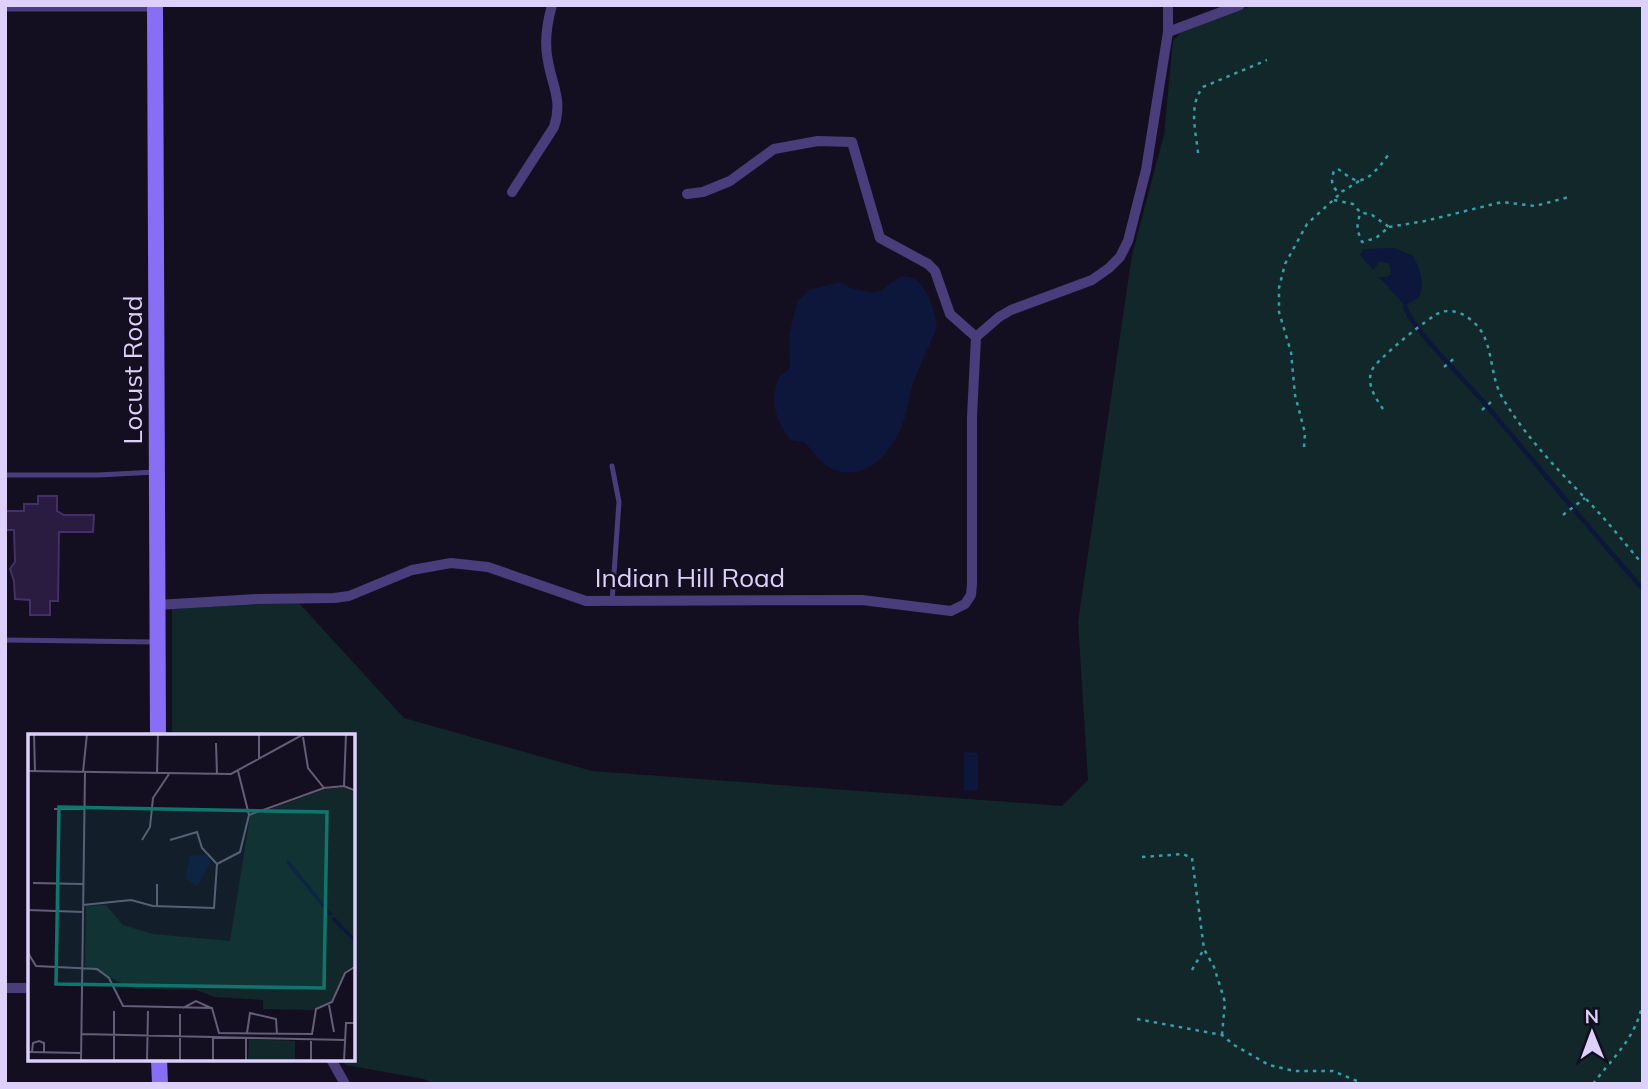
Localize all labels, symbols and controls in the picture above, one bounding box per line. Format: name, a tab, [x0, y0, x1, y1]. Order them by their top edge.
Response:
street label: Locust Road	[116, 295, 149, 445]
street label: Indian Hill Road	[595, 561, 785, 594]
inset map	[28, 734, 355, 1061]
north arrow	[1557, 998, 1627, 1068]
text: N	[1584, 1004, 1599, 1028]

